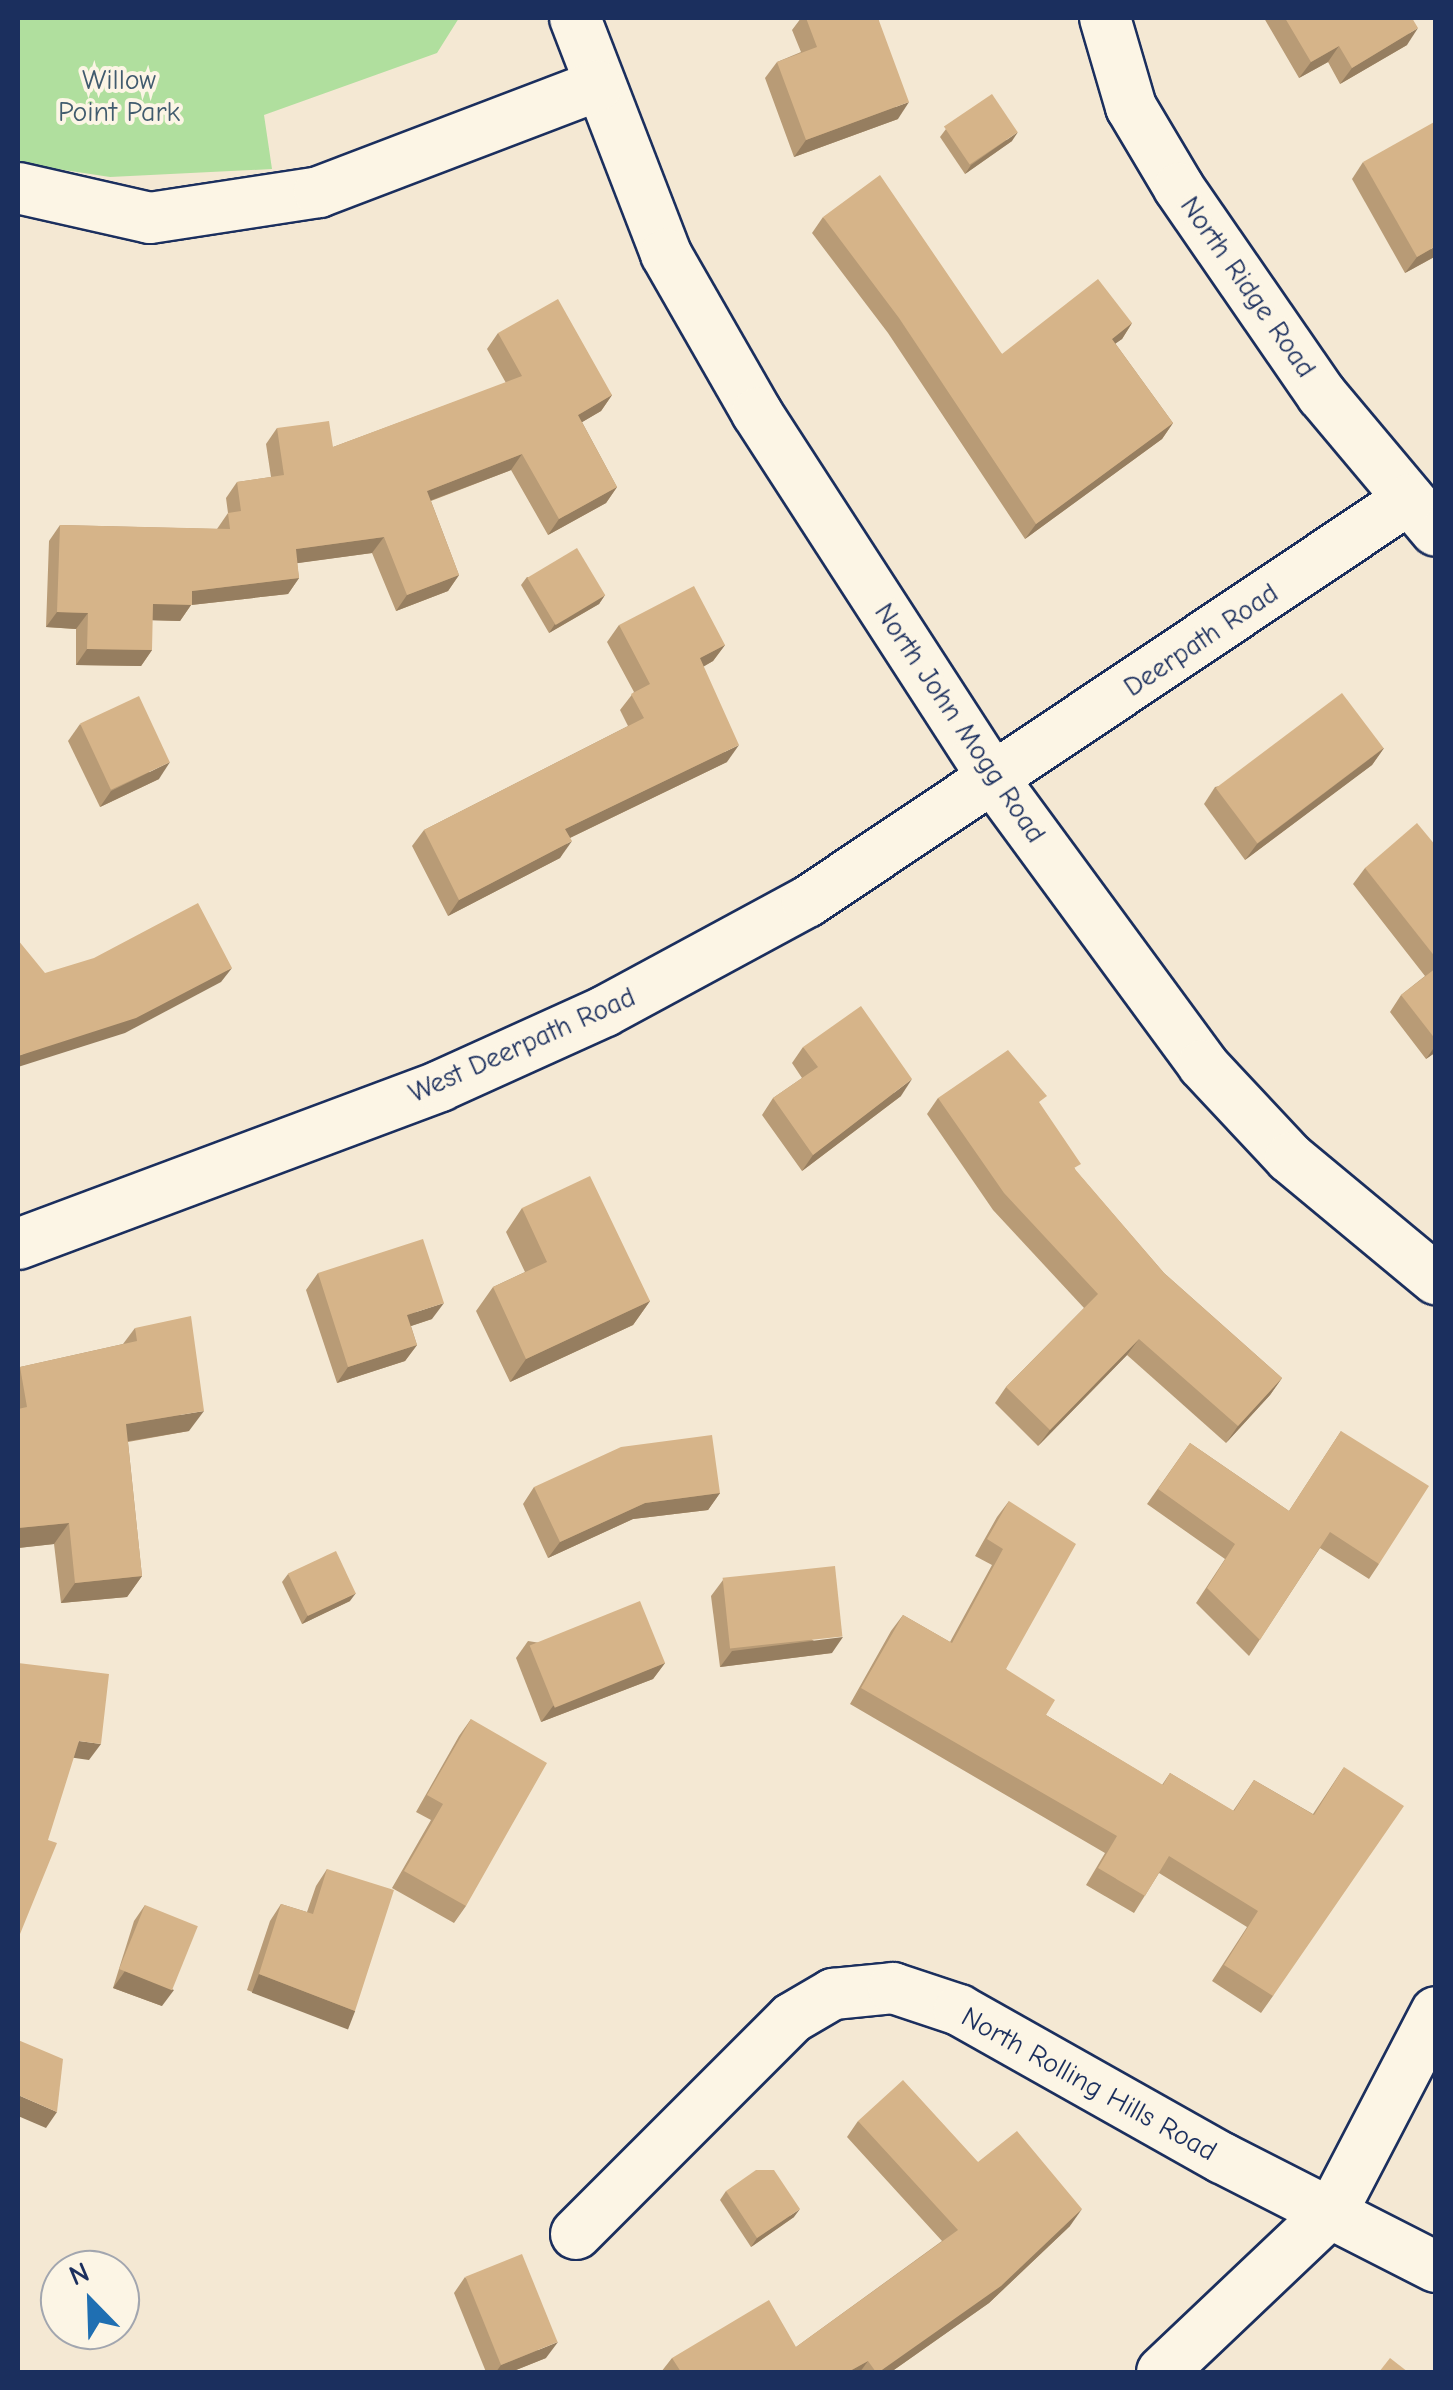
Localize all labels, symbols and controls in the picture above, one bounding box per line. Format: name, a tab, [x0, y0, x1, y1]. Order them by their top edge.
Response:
park label: Willow Point Park	[58, 63, 180, 129]
street label: North Ridge Road	[1173, 190, 1323, 384]
street label: Deerpath Road	[1117, 576, 1285, 704]
street label: North John Mogg Road	[867, 597, 1053, 849]
street label: West Deerpath Road	[404, 980, 640, 1110]
street label: North Rolling Hills Road	[956, 2000, 1222, 2168]
north arrow	[40, 2250, 140, 2350]
text: N	[64, 2256, 94, 2293]

